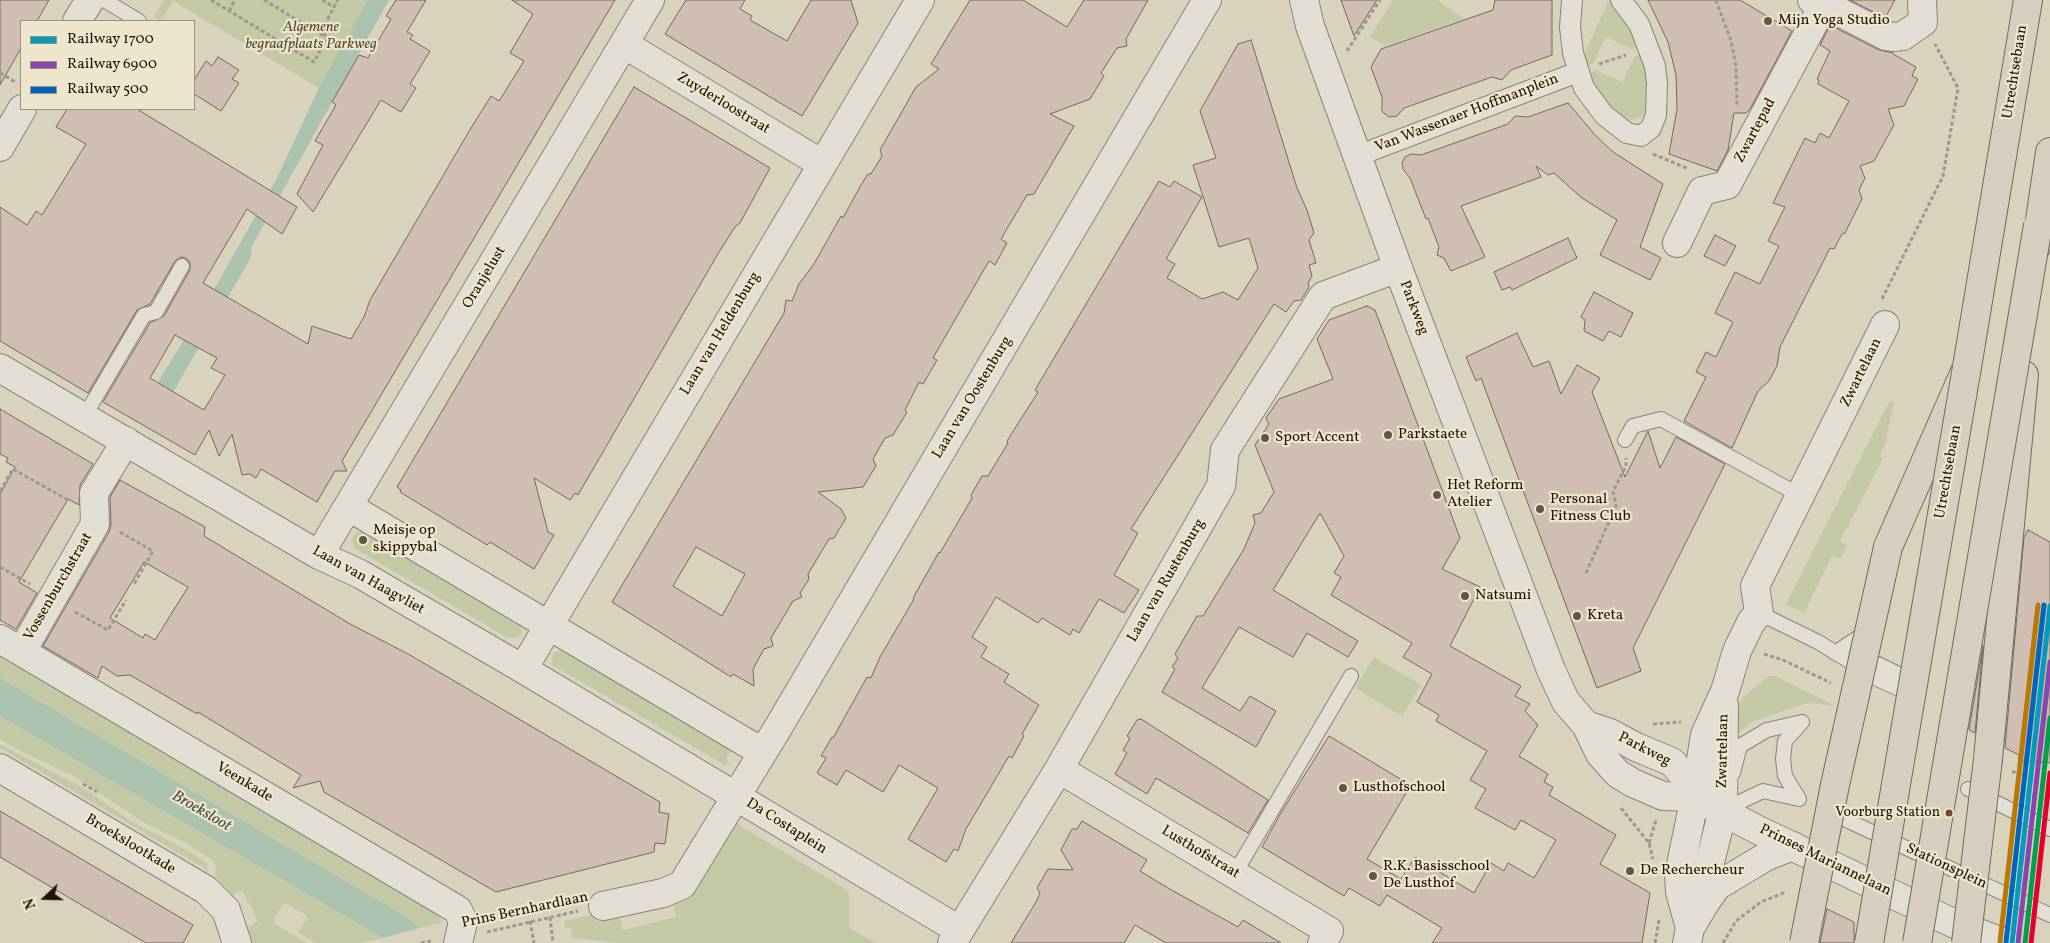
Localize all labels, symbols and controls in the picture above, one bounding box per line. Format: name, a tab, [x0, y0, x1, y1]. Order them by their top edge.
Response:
place label: Mijn Yoga Studio	[1778, 12, 1890, 30]
marker: Mijn Yoga Studio	[1762, 15, 1774, 27]
park label: Algemene begraafplaats Parkweg	[245, 19, 377, 54]
legend	[20, 20, 195, 110]
street label: Utrechtsebaan	[2000, 24, 2032, 120]
text: Railway 1700	[67, 29, 154, 50]
text: Railway 6900	[67, 54, 157, 75]
street label: Zuyderloostraat	[673, 69, 773, 139]
street label: Van Wassenaer Hoffmanplein	[1373, 71, 1561, 157]
text: Railway 500	[67, 79, 148, 100]
street label: Zwartepad	[1731, 96, 1781, 166]
street label: Oranjelust	[459, 244, 511, 312]
street label: Laan van Heldenburg	[677, 269, 765, 399]
street label: Parkweg	[1394, 278, 1432, 338]
street label: Laan van Oostenburg	[929, 333, 1017, 463]
street label: Zwartelaan	[1838, 335, 1886, 411]
street label: Utrechtsebaan	[1932, 424, 1966, 520]
place label: Parkstaete	[1398, 426, 1467, 444]
place label: Sport Accent	[1275, 429, 1359, 447]
marker: Parkstaete	[1382, 429, 1394, 441]
marker: Sport Accent	[1259, 432, 1271, 444]
place label: Het Reform Atelier	[1447, 477, 1523, 512]
marker: Het Reform Atelier	[1431, 489, 1443, 501]
place label: Personal Fitness Club	[1550, 491, 1631, 526]
marker: Personal Fitness Club	[1534, 503, 1546, 515]
street label: Laan van Rustenburg	[1124, 516, 1210, 646]
place label: Meisje op skippybal	[373, 522, 437, 557]
street label: Vossenburchstraat	[21, 530, 97, 644]
marker: Meisje op skippybal	[357, 534, 369, 546]
street label: Laan van Haagvliet	[309, 543, 427, 619]
place label: Natsumi	[1475, 587, 1531, 605]
marker: Natsumi	[1459, 590, 1471, 602]
place label: Kreta	[1587, 607, 1623, 625]
marker: Kreta	[1571, 610, 1583, 622]
street label: Zwartelaan	[1714, 714, 1734, 788]
street label: Parkweg	[1615, 729, 1673, 771]
street label: Veenkade	[212, 759, 276, 807]
place label: Lusthofschool	[1353, 779, 1446, 797]
marker: Lusthofschool	[1337, 782, 1349, 794]
water label: Broeksloot	[168, 787, 234, 837]
street label: Da Costaplein	[742, 795, 830, 859]
place label: Voorburg Station	[1835, 805, 1940, 821]
marker: Voorburg Station	[1944, 808, 1954, 818]
street label: Broekslootkade	[82, 811, 178, 879]
street label: Prinses Mariannelaan	[1756, 821, 1894, 901]
street label: Lusthofstraat	[1157, 822, 1243, 884]
street label: Stationsplein	[1903, 840, 1989, 894]
place label: R.K. Basisschool De Lusthof	[1383, 858, 1490, 893]
place label: De Rechercheur	[1640, 862, 1744, 880]
marker: De Rechercheur	[1624, 865, 1636, 877]
marker: R.K. Basisschool De Lusthof	[1367, 870, 1379, 882]
north arrow	[20, 873, 70, 923]
street label: Prins Bernhardlaan	[460, 889, 590, 933]
text: N	[20, 895, 41, 912]

